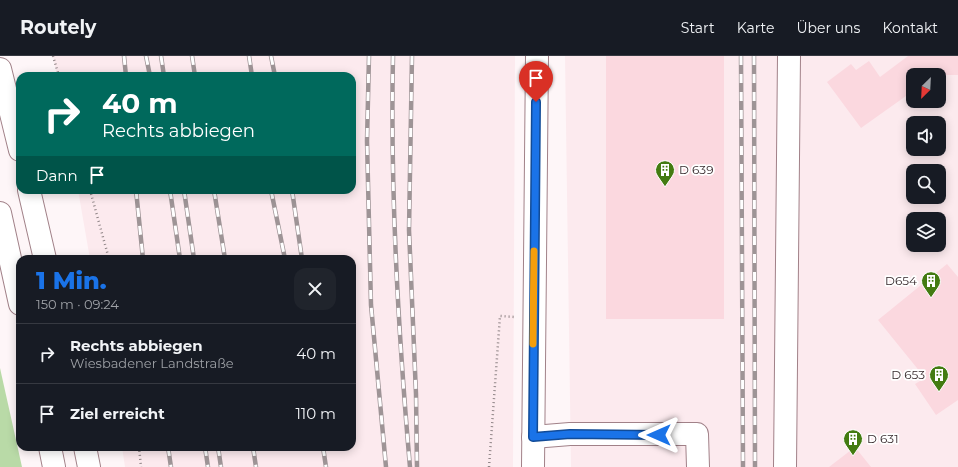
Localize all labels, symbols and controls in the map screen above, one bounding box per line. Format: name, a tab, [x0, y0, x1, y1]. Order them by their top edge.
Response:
text: Routely	[20, 16, 96, 39]
text: Start	[681, 19, 715, 37]
text: Karte	[737, 19, 774, 37]
text: Über uns	[796, 19, 860, 37]
text: Kontakt	[882, 19, 938, 37]
pin	[519, 61, 553, 102]
icon: arrive	[525, 67, 547, 89]
north arrow	[906, 68, 946, 108]
map controls	[906, 68, 946, 252]
text: 40 m	[102, 86, 178, 120]
icon: right	[36, 88, 88, 140]
button: sound	[906, 116, 946, 156]
text: Rechts abbiegen	[102, 120, 255, 142]
building icon: D 639	[654, 159, 676, 187]
place label: D 639	[679, 162, 713, 177]
icon: arrive	[86, 164, 108, 186]
button: search	[906, 164, 946, 204]
text: Dann	[36, 166, 78, 185]
button: layers	[906, 212, 946, 252]
text: 1 Min.	[36, 266, 107, 295]
button: close	[294, 268, 336, 310]
building icon: D654	[920, 270, 942, 298]
place label: D654	[885, 273, 917, 288]
text: 150 m · 09:24	[36, 296, 119, 312]
text: Rechts abbiegen	[70, 336, 203, 355]
icon: right	[36, 343, 58, 365]
text: 40 m	[296, 344, 336, 363]
text: Wiesbadener Landstraße	[70, 355, 234, 371]
building icon: D 653	[928, 364, 950, 392]
place label: D 653	[891, 367, 925, 382]
icon: arrive	[36, 403, 58, 425]
text: Ziel erreicht	[70, 404, 165, 423]
text: 110 m	[295, 404, 336, 423]
position arrow	[638, 414, 680, 456]
building icon: D 631	[842, 428, 864, 456]
place label: D 631	[867, 431, 898, 446]

